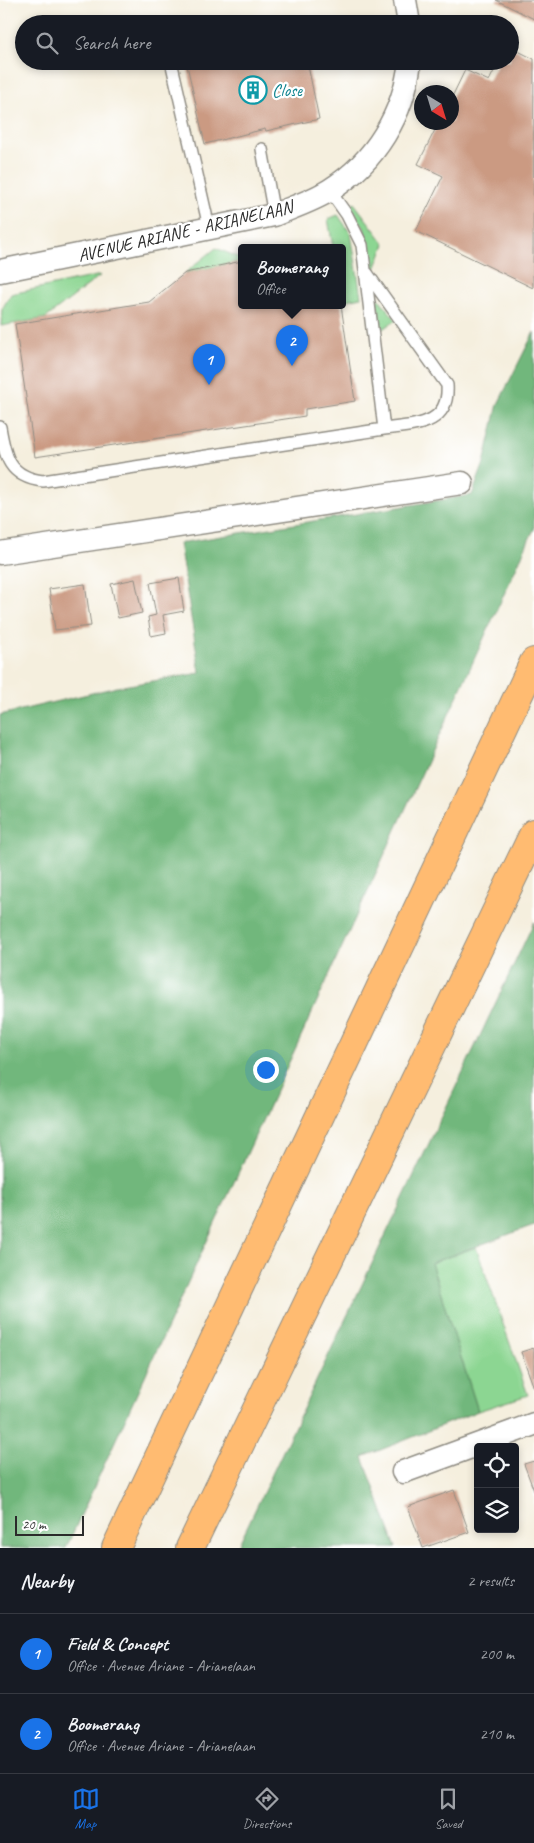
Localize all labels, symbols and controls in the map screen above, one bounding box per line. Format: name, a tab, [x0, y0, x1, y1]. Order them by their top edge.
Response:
search box	[15, 15, 519, 70]
icon: search	[33, 29, 61, 57]
text: Search here	[73, 31, 150, 55]
building icon: Close	[238, 75, 268, 105]
place label: Close	[272, 79, 303, 101]
north arrow	[414, 85, 459, 130]
street label: AVENUE ARIANE - ARIANELAAN	[76, 195, 298, 266]
popup	[238, 244, 346, 309]
text: Boomerang	[256, 255, 328, 279]
text: Office	[256, 279, 285, 299]
pin: 2	[276, 325, 308, 366]
pin: 1	[193, 344, 225, 385]
your location	[253, 1057, 279, 1083]
map controls	[474, 1443, 519, 1533]
button: locate	[474, 1443, 519, 1488]
button: layers	[474, 1488, 519, 1533]
scale bar	[15, 1513, 84, 1536]
text: 20 m	[22, 1516, 46, 1533]
text: Nearby	[20, 1568, 73, 1594]
text: 2 results	[467, 1571, 514, 1591]
text: Field & Concept	[67, 1632, 168, 1656]
text: 1	[32, 1644, 40, 1664]
text: 200 m	[480, 1644, 514, 1664]
text: Office · Avenue Ariane - Arianelaan	[67, 1656, 255, 1676]
text: Boomerang	[67, 1712, 139, 1736]
text: 2	[32, 1724, 40, 1744]
text: 210 m	[480, 1724, 514, 1744]
text: Office · Avenue Ariane - Arianelaan	[67, 1736, 255, 1756]
tab: Map	[72, 1785, 100, 1832]
tab: Directions	[243, 1785, 291, 1832]
tab: Saved	[434, 1785, 462, 1832]

